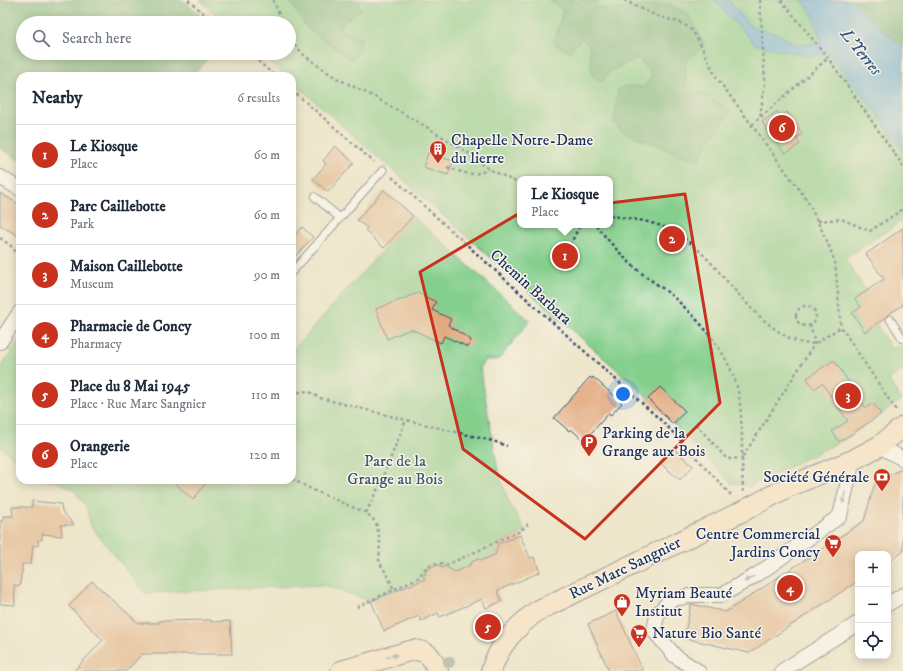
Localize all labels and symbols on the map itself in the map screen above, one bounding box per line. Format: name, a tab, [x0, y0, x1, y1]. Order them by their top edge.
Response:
water label: L'Yerres	[835, 23, 887, 81]
pin: 6	[769, 113, 795, 143]
place label: Chapelle Notre-Dame du lierre	[451, 130, 594, 168]
building icon: Chapelle Notre-Dame du lierre	[428, 139, 448, 164]
pin: 2	[659, 224, 685, 254]
pin: 1	[552, 241, 578, 271]
street label: Chemin Barbara	[486, 245, 576, 329]
pin: 3	[835, 381, 861, 411]
your location	[613, 384, 633, 404]
place label: Parking de la Grange aux Bois	[602, 423, 705, 461]
parking icon: Parking de la Grange aux Bois	[579, 432, 599, 457]
park label: Parc de la Grange au Bois	[347, 451, 443, 489]
place label: Société Générale	[763, 467, 869, 487]
bank icon: Société Générale	[872, 467, 892, 492]
one-way arrow	[841, 492, 847, 504]
place label: Centre Commercial Jardins Concy	[696, 524, 820, 562]
street label: Rue Marc Sangnier	[566, 532, 684, 604]
supermarket icon: Centre Commercial Jardins Concy	[823, 533, 843, 558]
pin: 4	[777, 573, 803, 603]
one-way arrow	[743, 576, 755, 583]
place label: Myriam Beauté Institut	[635, 583, 733, 621]
shop icon: Myriam Beauté Institut	[612, 592, 632, 617]
pin: 5	[475, 612, 501, 642]
supermarket icon: Nature Bio Santé	[629, 623, 649, 648]
place label: Nature Bio Santé	[652, 623, 761, 643]
one-way arrow	[386, 653, 398, 659]

